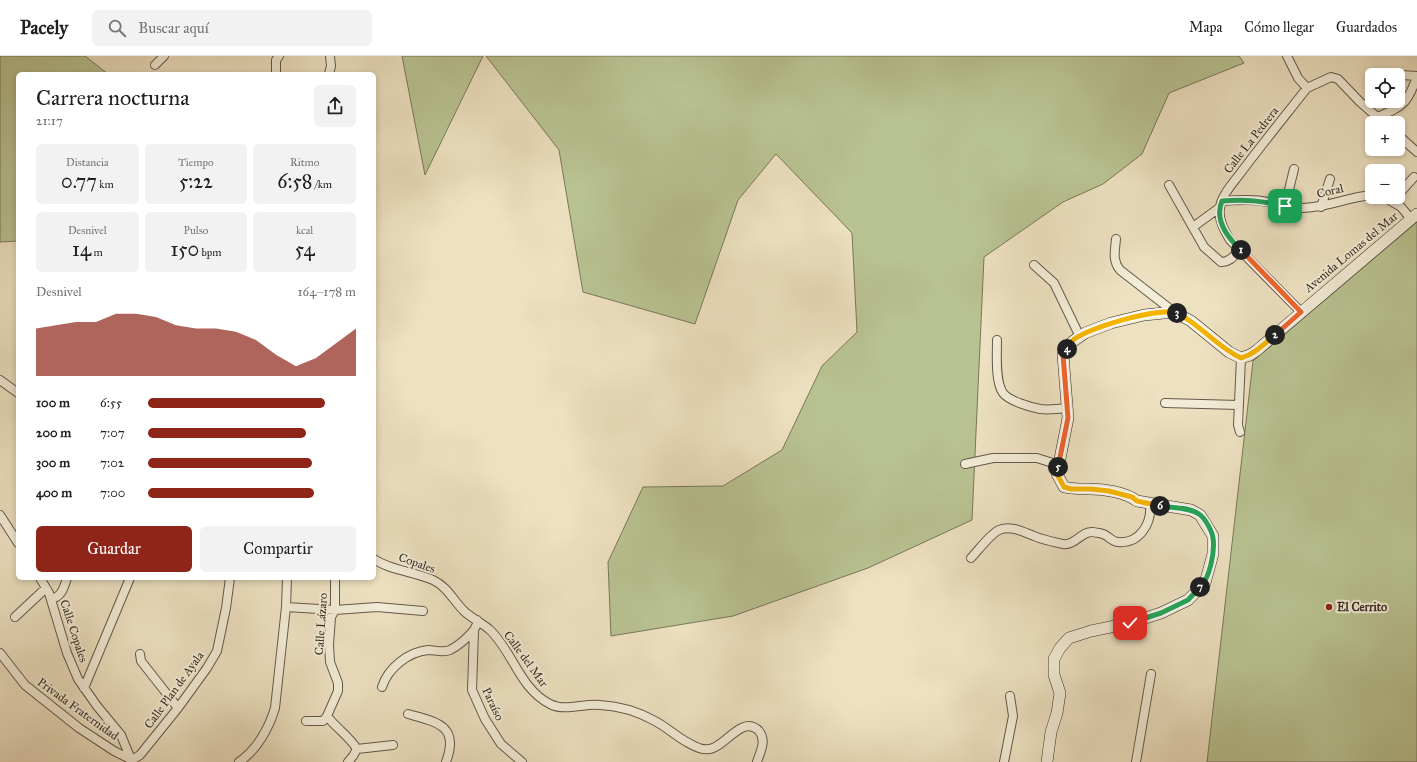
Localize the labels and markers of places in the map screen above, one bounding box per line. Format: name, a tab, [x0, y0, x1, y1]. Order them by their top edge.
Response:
pin	[1268, 189, 1302, 223]
pin: 1	[1231, 240, 1251, 260]
pin: 3	[1167, 303, 1187, 323]
pin: 2	[1265, 325, 1285, 345]
pin: 4	[1057, 339, 1077, 359]
pin: 5	[1048, 457, 1068, 477]
pin: 6	[1150, 496, 1170, 516]
pin: 7	[1190, 577, 1210, 597]
place label: El Cerrito	[1337, 600, 1387, 614]
marker: El Cerrito	[1324, 602, 1334, 612]
pin	[1113, 606, 1147, 640]

